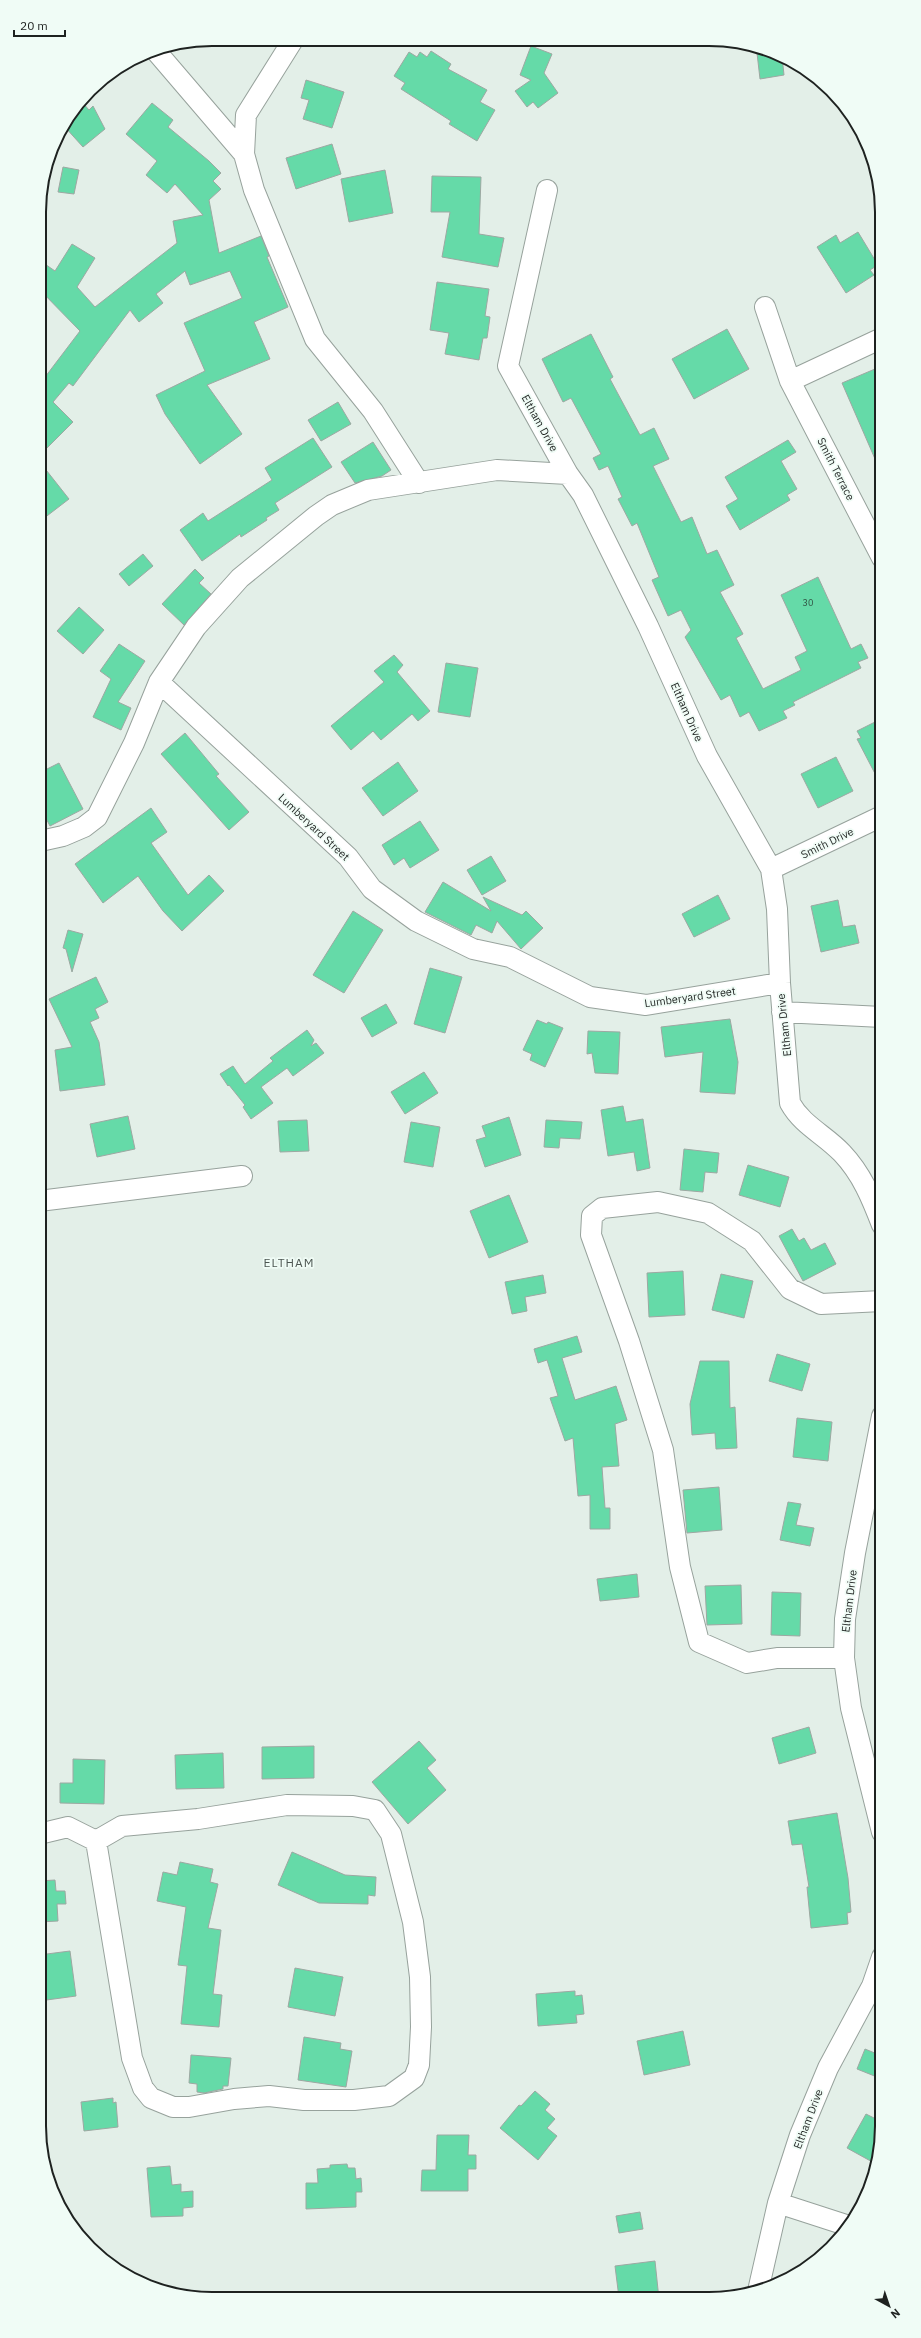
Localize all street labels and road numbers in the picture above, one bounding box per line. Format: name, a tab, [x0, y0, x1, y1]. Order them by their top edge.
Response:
street label: Eltham Drive	[519, 392, 561, 454]
street label: Smith Terrace	[814, 435, 858, 503]
street label: Eltham Drive	[668, 680, 706, 744]
street label: Lumberyard Street	[276, 790, 353, 864]
street label: Smith Drive	[798, 824, 856, 862]
street label: Lumberyard Street	[643, 984, 737, 1010]
street label: Eltham Drive	[774, 993, 794, 1057]
street label: Eltham Drive	[838, 1569, 860, 1633]
street label: Eltham Drive	[790, 2087, 826, 2151]

